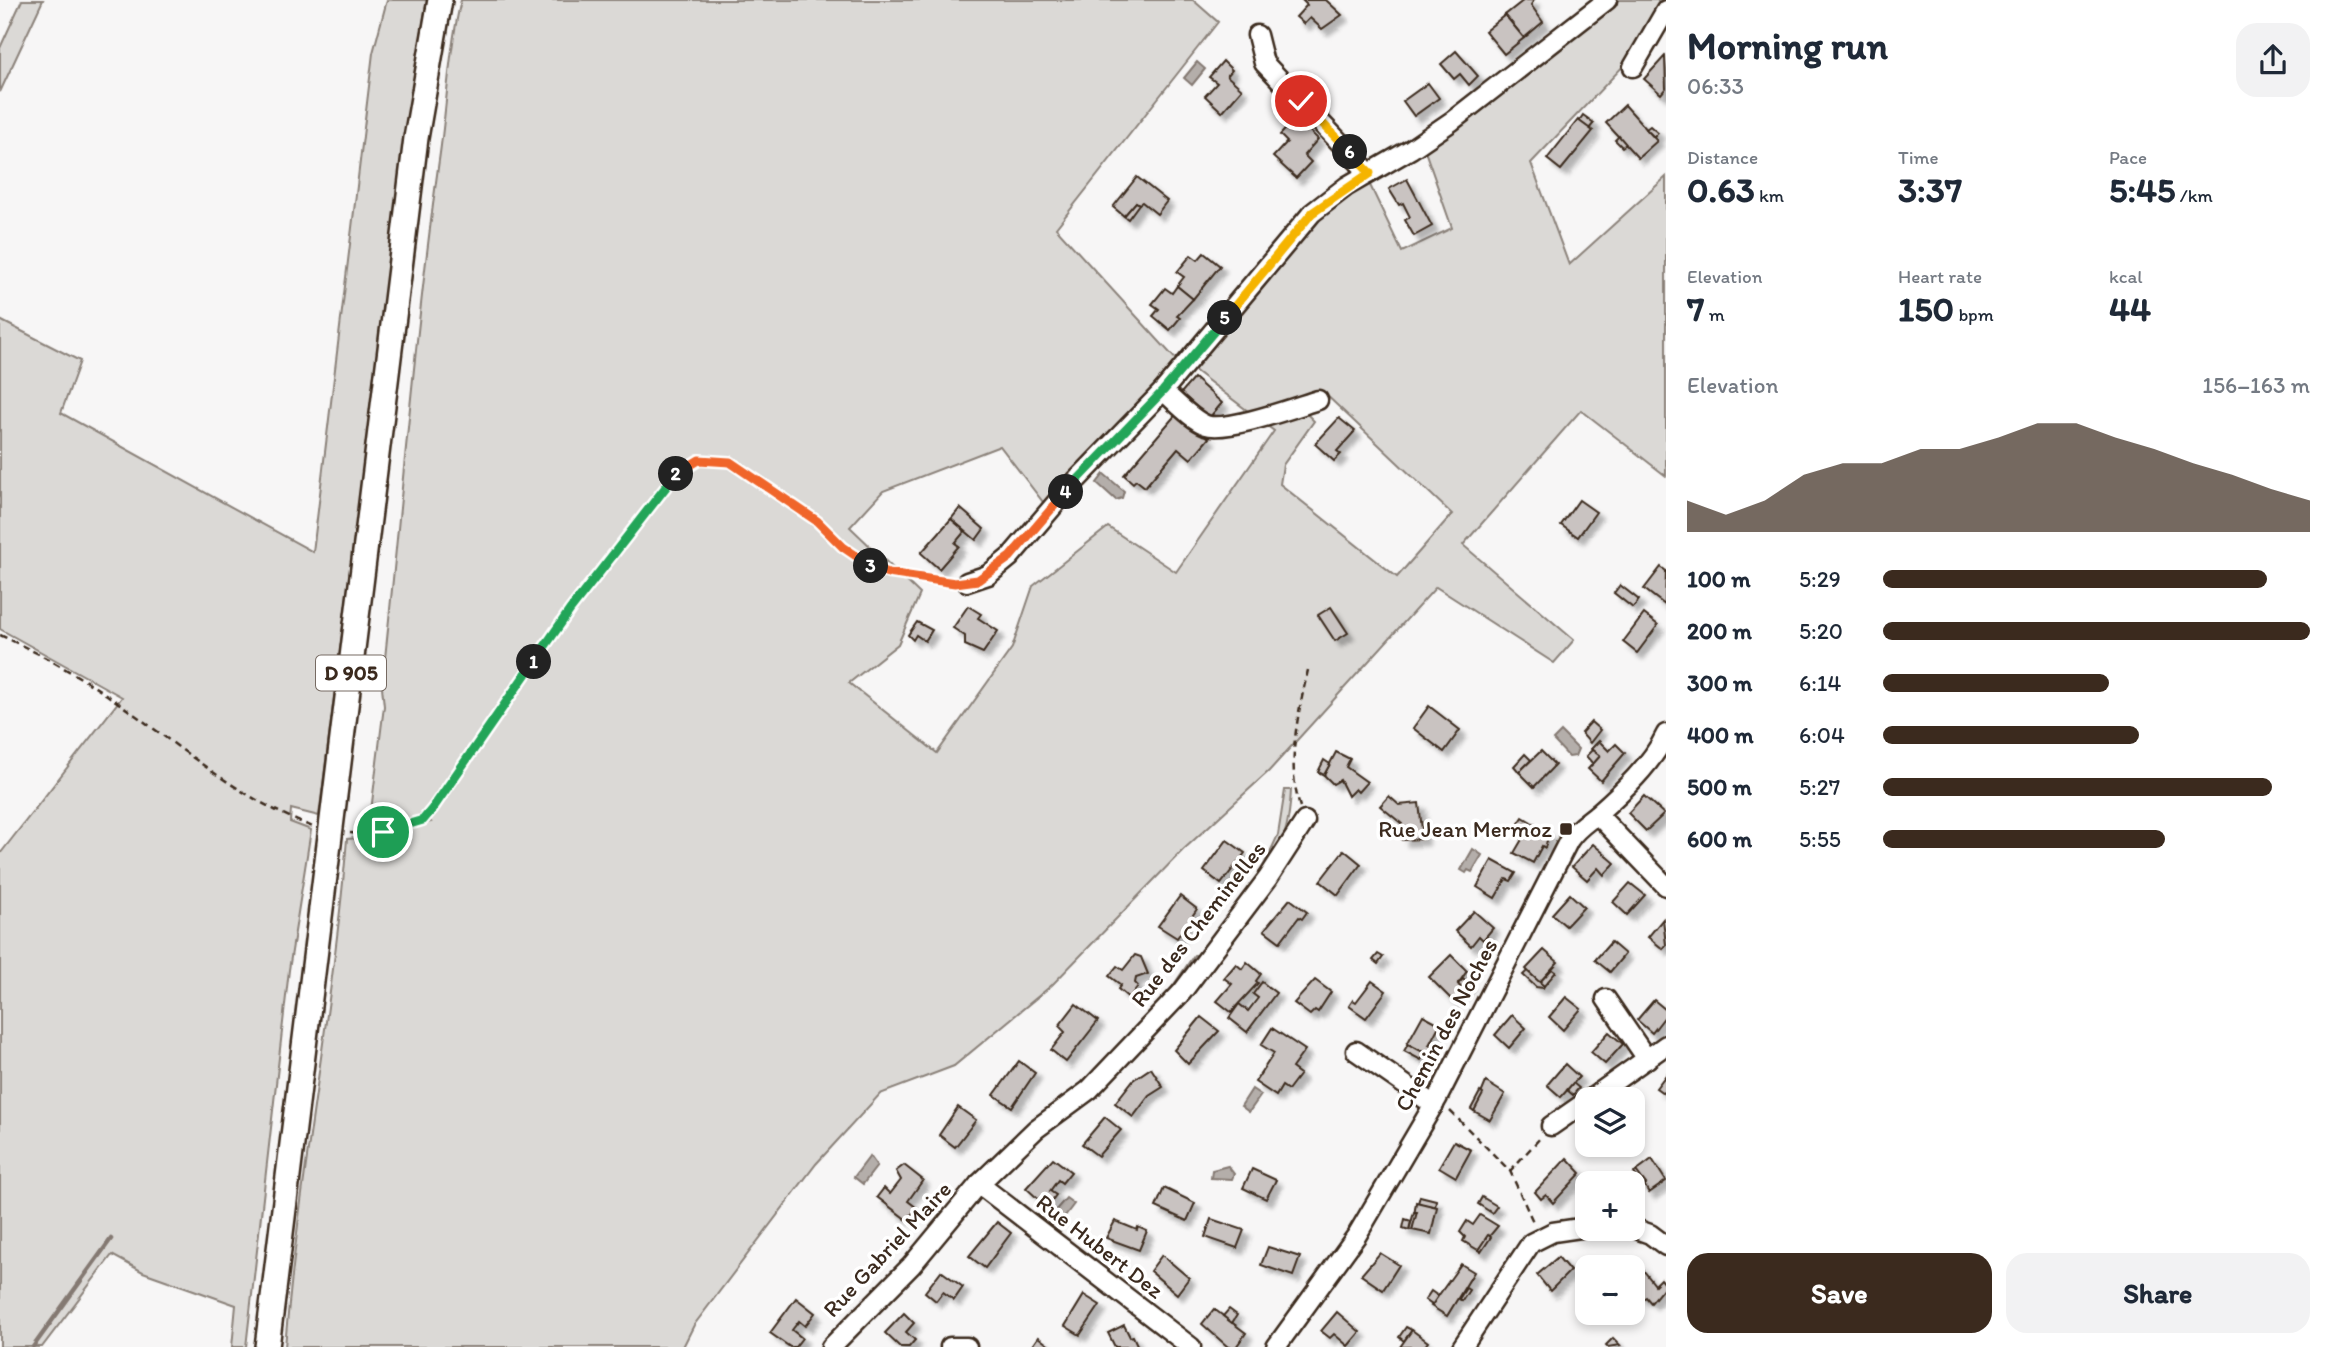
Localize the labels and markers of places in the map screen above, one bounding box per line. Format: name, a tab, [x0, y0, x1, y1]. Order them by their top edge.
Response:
pin	[1271, 71, 1331, 131]
pin: 6	[1332, 134, 1368, 170]
pin: 5	[1208, 300, 1242, 336]
pin: 2	[658, 456, 694, 491]
pin: 4	[1048, 475, 1084, 510]
pin: 3	[854, 548, 888, 584]
pin: 1	[516, 644, 552, 680]
pin	[353, 802, 413, 862]
place label: Rue Jean Mermoz	[1378, 815, 1552, 843]
marker: Rue Jean Mermoz	[1558, 821, 1574, 837]

